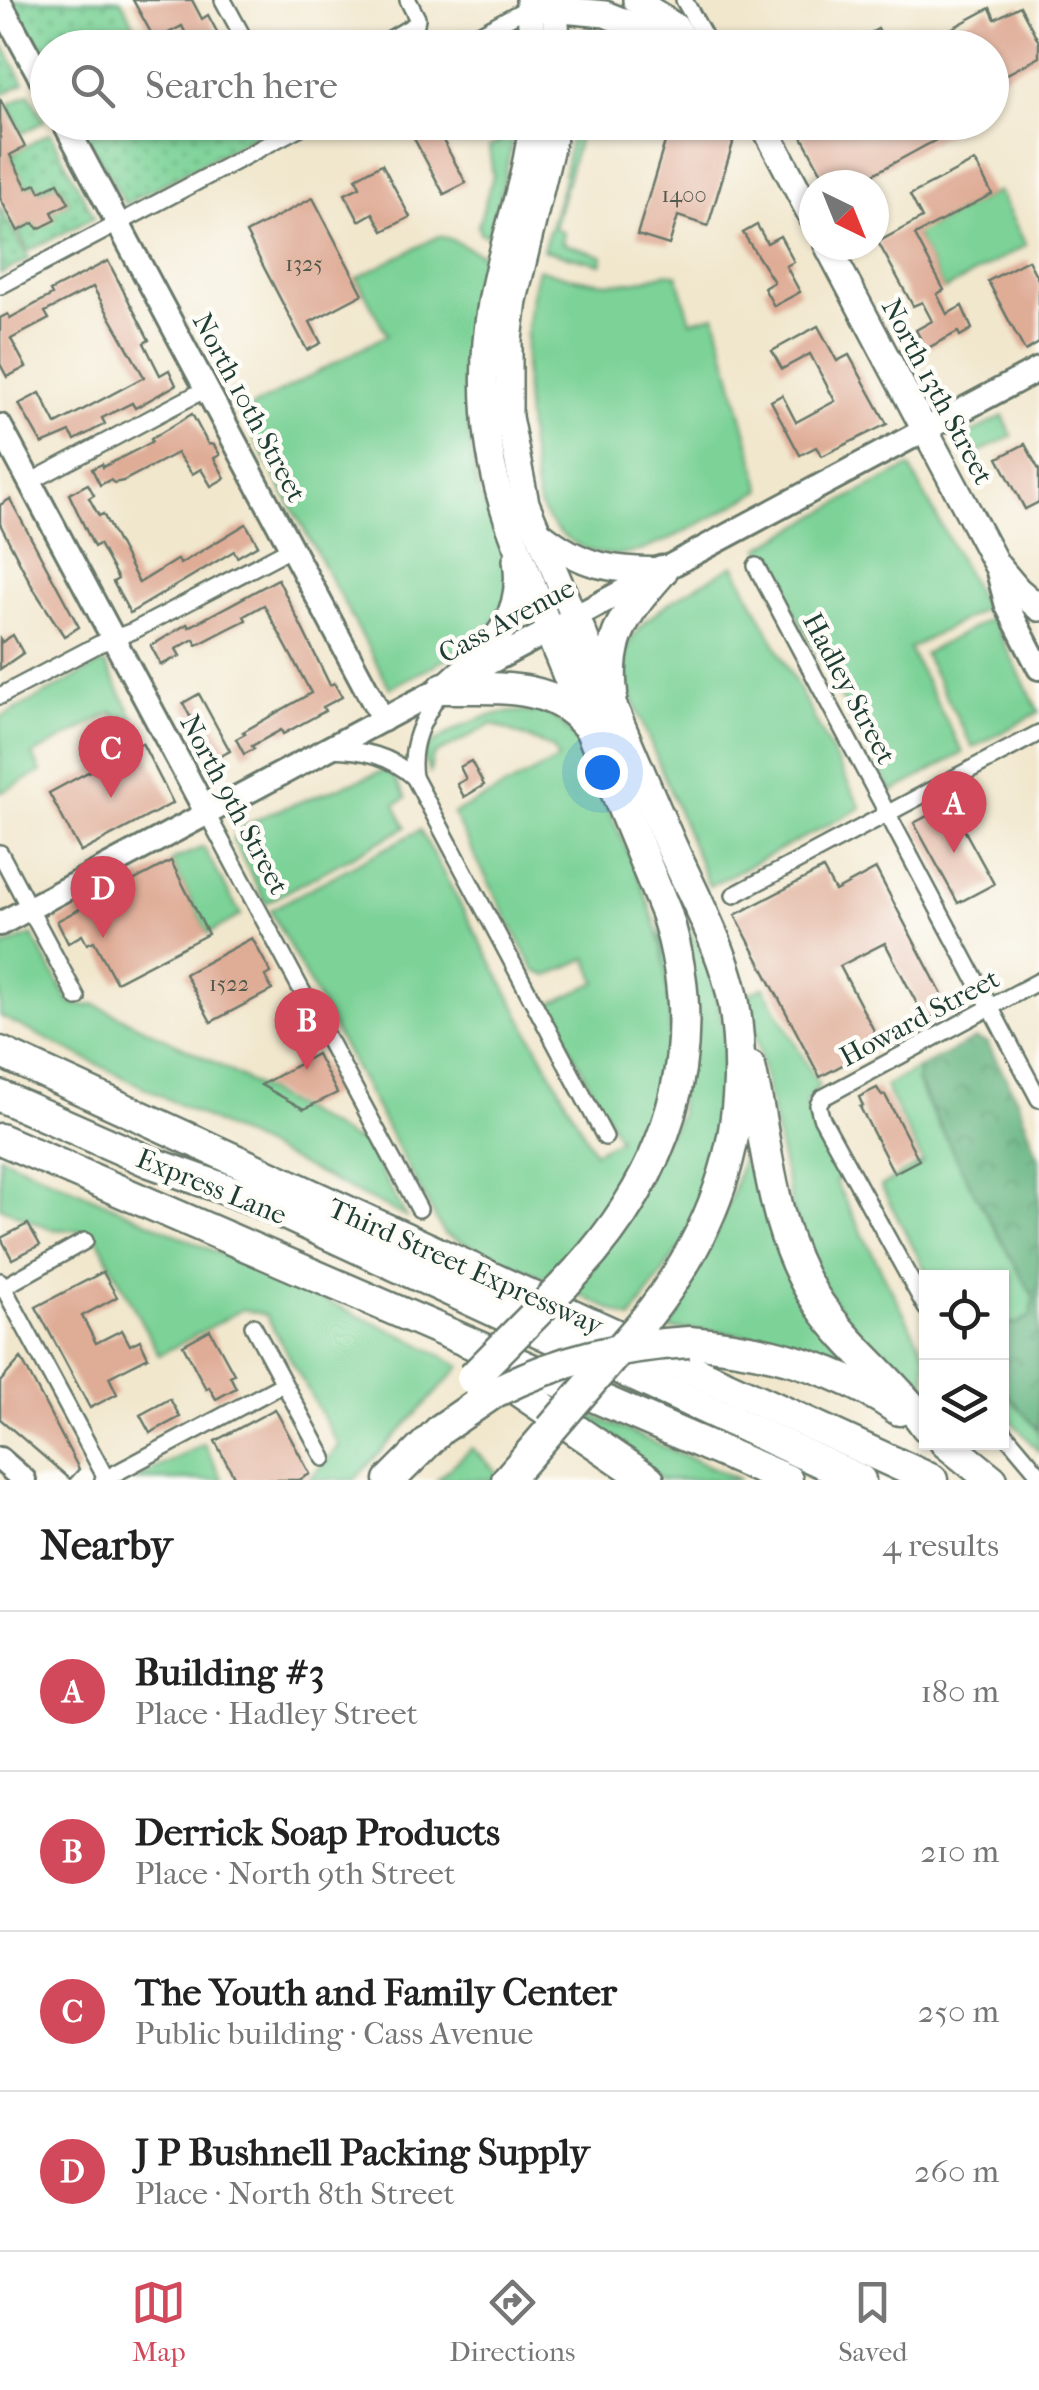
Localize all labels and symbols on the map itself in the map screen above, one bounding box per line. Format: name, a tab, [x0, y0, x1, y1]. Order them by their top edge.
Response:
north arrow	[799, 170, 889, 260]
house number: 1400	[661, 182, 707, 208]
house number: 1325	[285, 251, 323, 277]
street label: North 13th Street	[875, 293, 1000, 490]
street label: North 10th Street	[186, 307, 313, 507]
street label: Cass Avenue	[433, 571, 580, 670]
street label: Hadley Street	[796, 607, 903, 769]
street label: North 9th Street	[173, 709, 296, 900]
pin: C	[78, 716, 144, 798]
your location	[577, 747, 628, 798]
pin: A	[922, 770, 986, 853]
pin: D	[70, 856, 136, 938]
street label: Howard Street	[834, 962, 1005, 1073]
house number: 1522	[209, 971, 249, 997]
pin: B	[274, 988, 340, 1070]
street label: Express Lane	[132, 1141, 292, 1232]
street label: Third Street Expressway	[323, 1191, 609, 1342]

